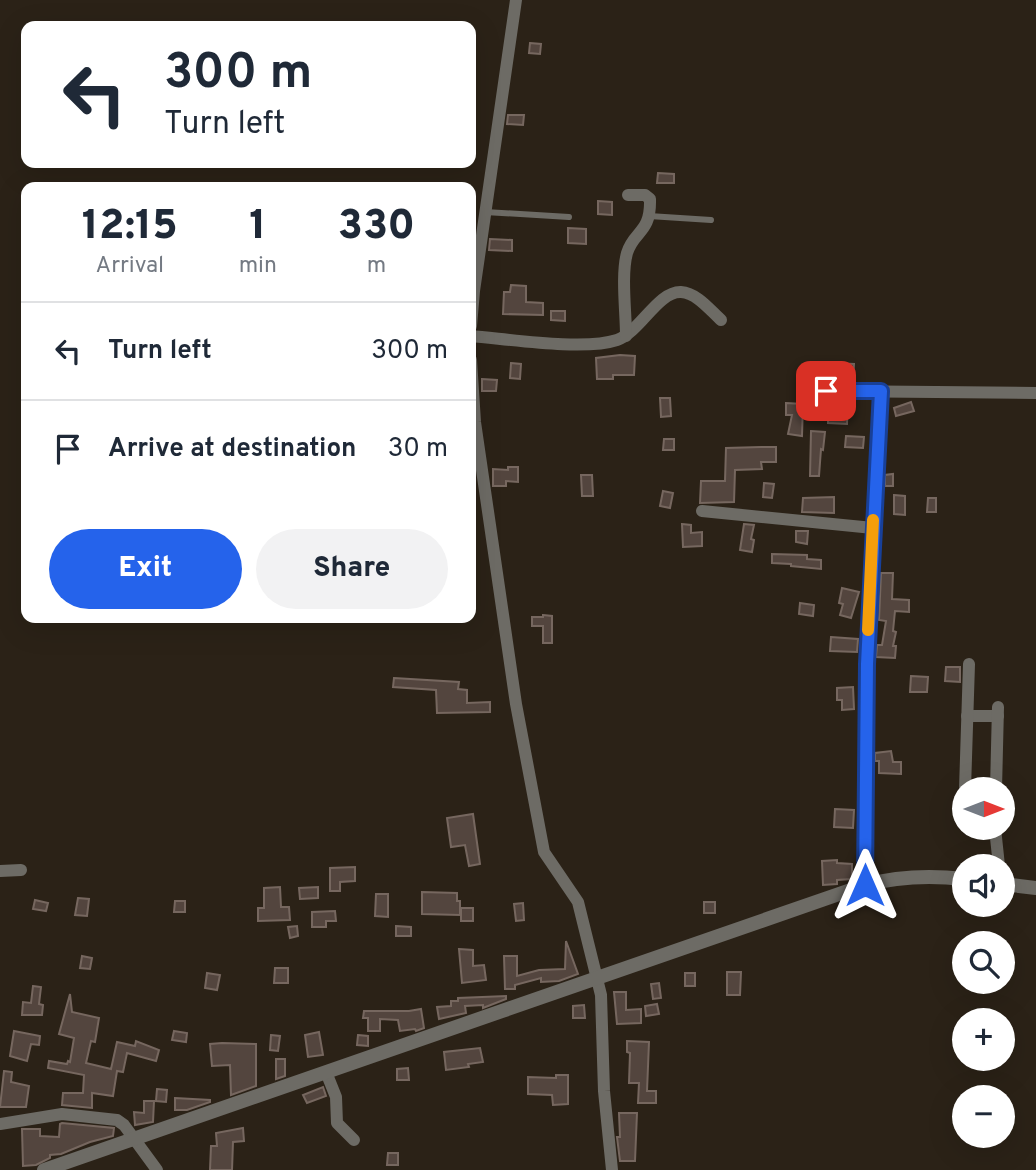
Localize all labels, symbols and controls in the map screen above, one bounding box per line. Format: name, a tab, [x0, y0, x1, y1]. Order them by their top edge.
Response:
text: 300 m	[164, 44, 312, 106]
icon: left	[49, 49, 140, 140]
text: Turn left	[164, 105, 285, 145]
text: 12:15	[82, 201, 178, 254]
text: 1	[249, 201, 266, 254]
text: 330	[338, 201, 415, 254]
text: Arrival	[96, 252, 164, 281]
text: min	[239, 252, 277, 281]
text: m	[367, 252, 386, 281]
icon: left	[49, 332, 87, 370]
text: Turn left	[108, 335, 212, 368]
text: 300 m	[371, 335, 448, 368]
pin	[796, 361, 856, 421]
icon: arrive	[807, 372, 845, 410]
icon: arrive	[49, 430, 87, 468]
text: Arrive at destination	[108, 433, 356, 466]
text: 30 m	[388, 433, 448, 466]
button: Exit	[49, 529, 242, 609]
button: Share	[256, 529, 448, 609]
north arrow	[952, 777, 1015, 840]
map controls	[952, 777, 1015, 1148]
position arrow	[828, 848, 902, 922]
button: sound	[952, 854, 1015, 917]
button: search	[952, 931, 1015, 994]
button: +	[952, 1008, 1015, 1071]
button: −	[952, 1085, 1015, 1148]

